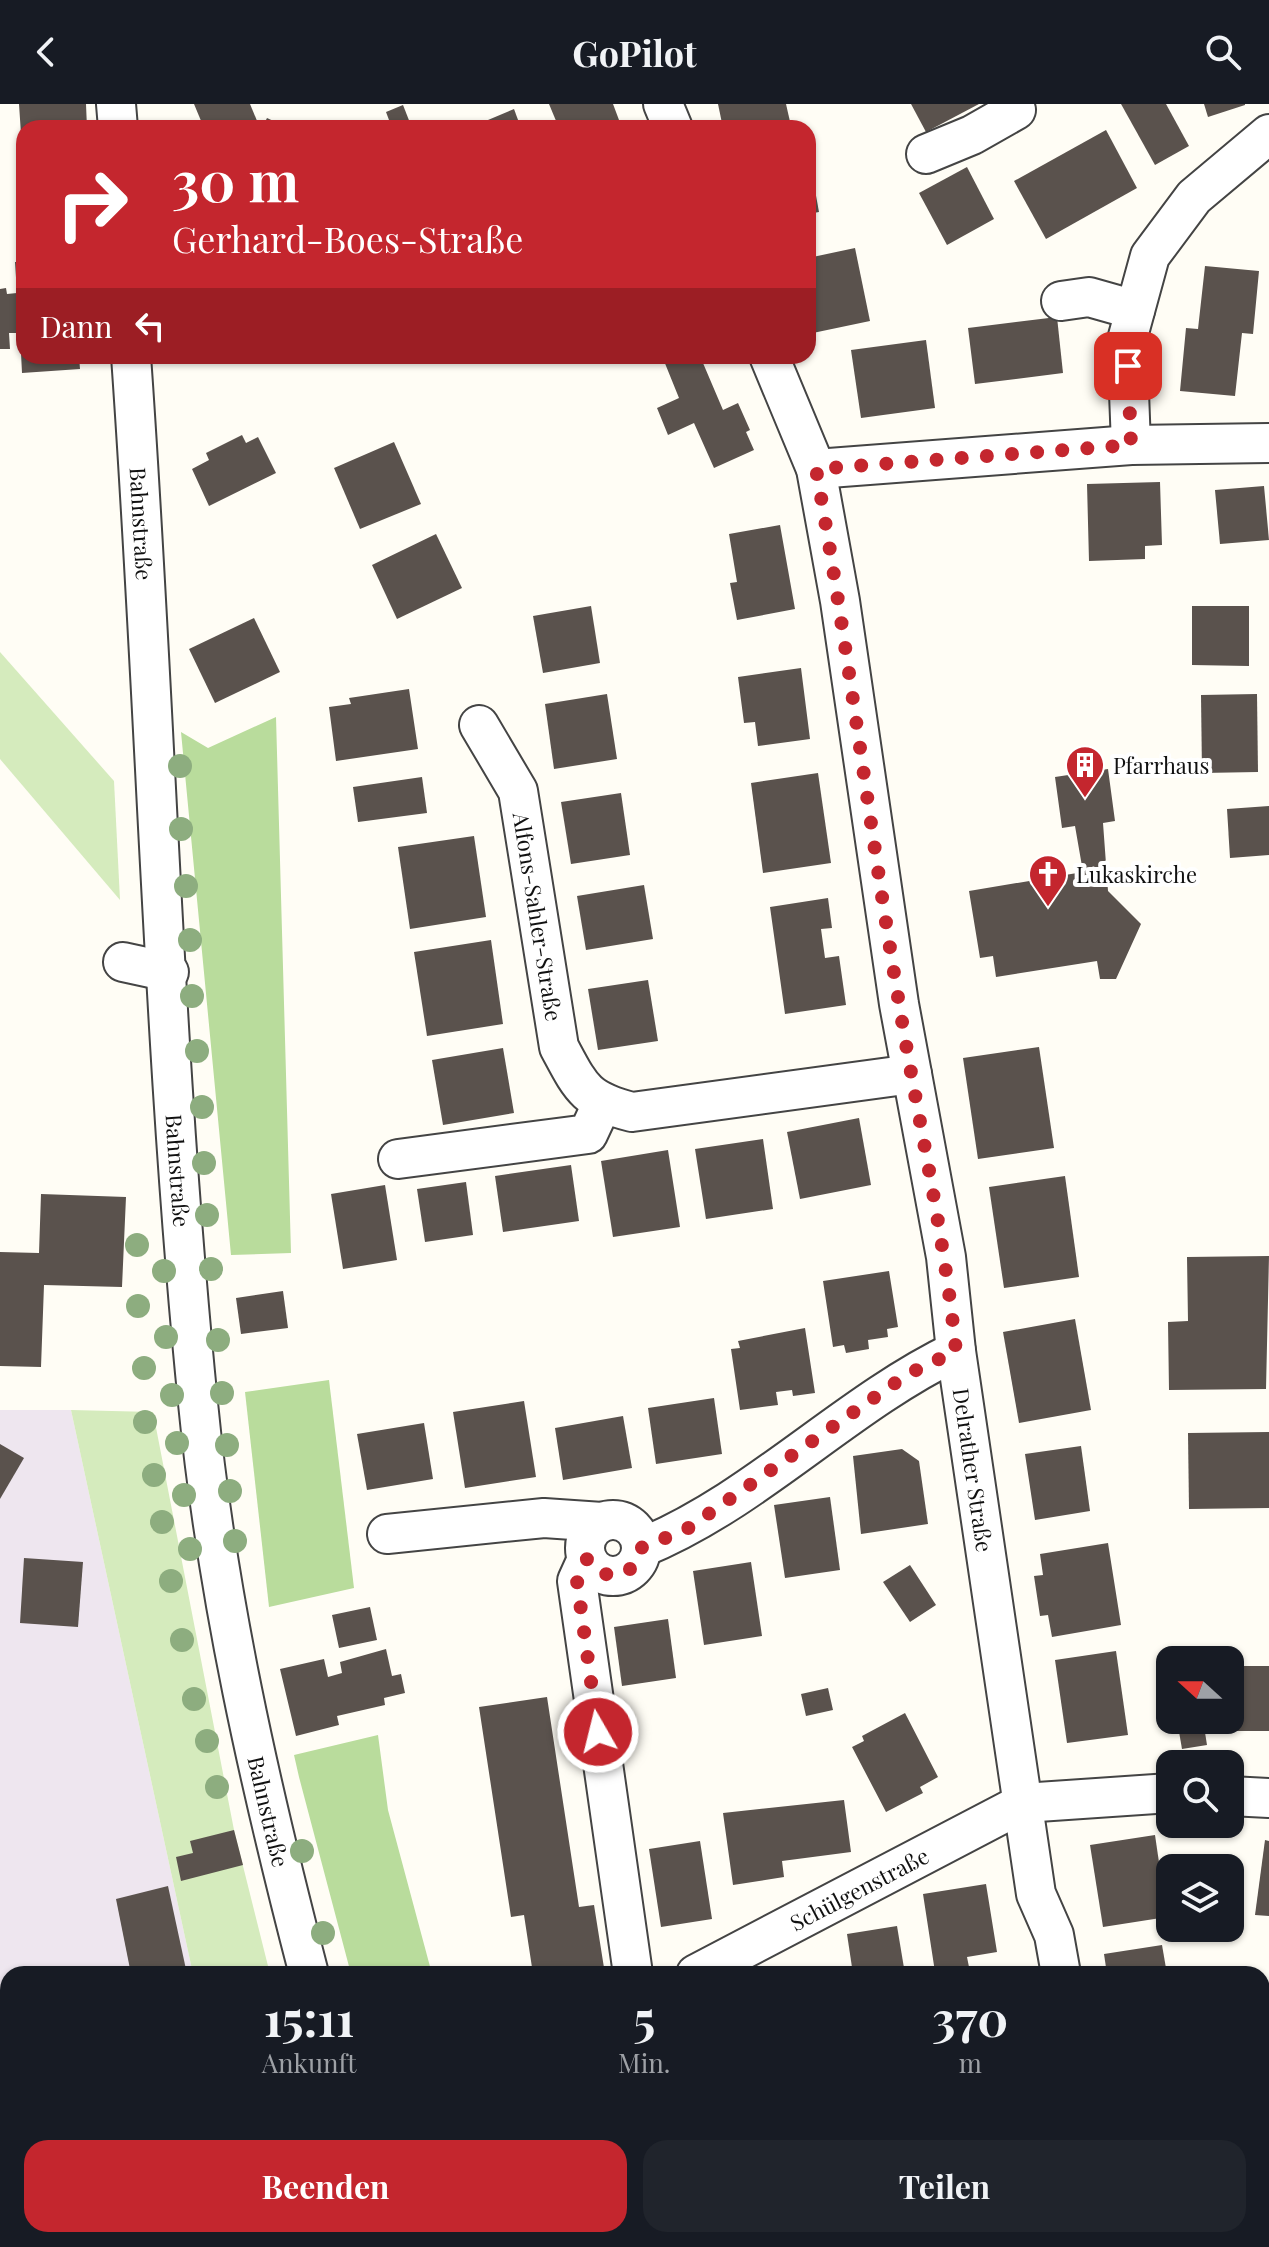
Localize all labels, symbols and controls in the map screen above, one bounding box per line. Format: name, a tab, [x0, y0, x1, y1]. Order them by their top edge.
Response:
text: GoPilot	[572, 28, 697, 76]
icon: back	[24, 30, 68, 74]
icon: search	[1201, 30, 1245, 74]
text: 30 m	[172, 142, 299, 217]
icon: right	[40, 152, 144, 256]
text: Gerhard-Boes-Straße	[172, 214, 523, 262]
icon: left	[128, 304, 172, 348]
text: Dann	[40, 306, 112, 346]
pin	[1094, 332, 1162, 400]
icon: arrive	[1106, 344, 1150, 388]
street label: Bahnstraße	[123, 466, 160, 581]
building icon: Pfarrhaus	[1064, 744, 1106, 799]
place label: Pfarrhaus	[1113, 750, 1209, 780]
street label: Alfons-Sahler-Straße	[507, 809, 570, 1023]
church icon: Lukaskirche	[1027, 853, 1069, 908]
place label: Lukaskirche	[1076, 859, 1197, 889]
street label: Bahnstraße	[159, 1113, 197, 1228]
street label: Delrather Straße	[947, 1386, 1000, 1554]
north arrow	[1156, 1646, 1244, 1734]
map controls	[1156, 1646, 1244, 1942]
position arrow	[556, 1690, 640, 1774]
button: search	[1156, 1750, 1244, 1838]
street label: Bahnstraße	[241, 1753, 296, 1870]
street label: Schülgenstraße	[784, 1840, 934, 1937]
button: layers	[1156, 1854, 1244, 1942]
text: 15:11	[264, 1985, 354, 2049]
text: 5	[633, 1985, 655, 2049]
text: 370	[932, 1985, 1008, 2049]
text: Ankunft	[262, 2045, 356, 2080]
text: Min.	[618, 2045, 670, 2080]
text: m	[959, 2045, 982, 2080]
button: Beenden	[24, 2140, 627, 2232]
button: Teilen	[643, 2140, 1246, 2232]

